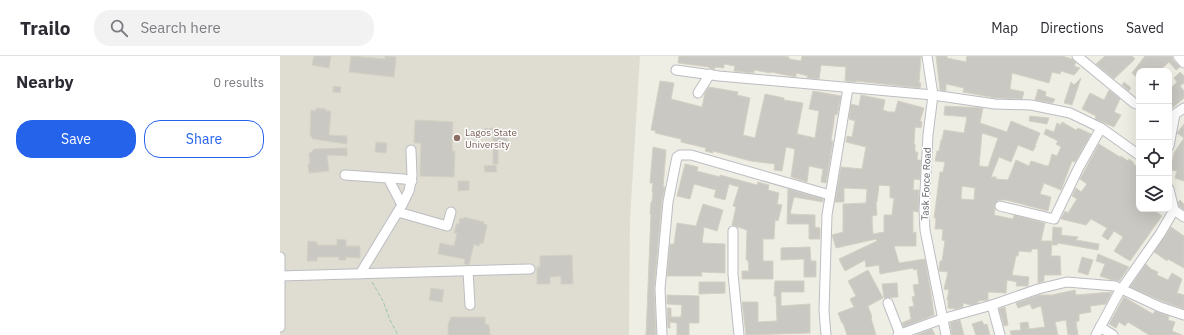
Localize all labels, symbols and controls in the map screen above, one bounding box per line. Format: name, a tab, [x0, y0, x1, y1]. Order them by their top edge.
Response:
search box	[94, 10, 374, 46]
text: Trailo	[20, 16, 70, 40]
icon: search	[108, 17, 130, 39]
text: Search here	[140, 18, 221, 37]
text: Map	[991, 19, 1018, 37]
text: Directions	[1040, 19, 1104, 37]
text: Saved	[1126, 19, 1164, 37]
map controls	[1136, 68, 1172, 212]
button: +	[1136, 68, 1172, 104]
text: Nearby	[16, 71, 74, 93]
text: 0 results	[213, 74, 264, 91]
button: −	[1136, 104, 1172, 140]
button: Save	[16, 120, 136, 158]
button: Share	[144, 120, 264, 158]
place label: Lagos State University	[465, 126, 518, 151]
marker: Lagos State University	[452, 133, 462, 143]
button: locate	[1136, 140, 1172, 176]
street label: Task Force Road	[918, 147, 934, 221]
button: layers	[1136, 176, 1172, 212]

